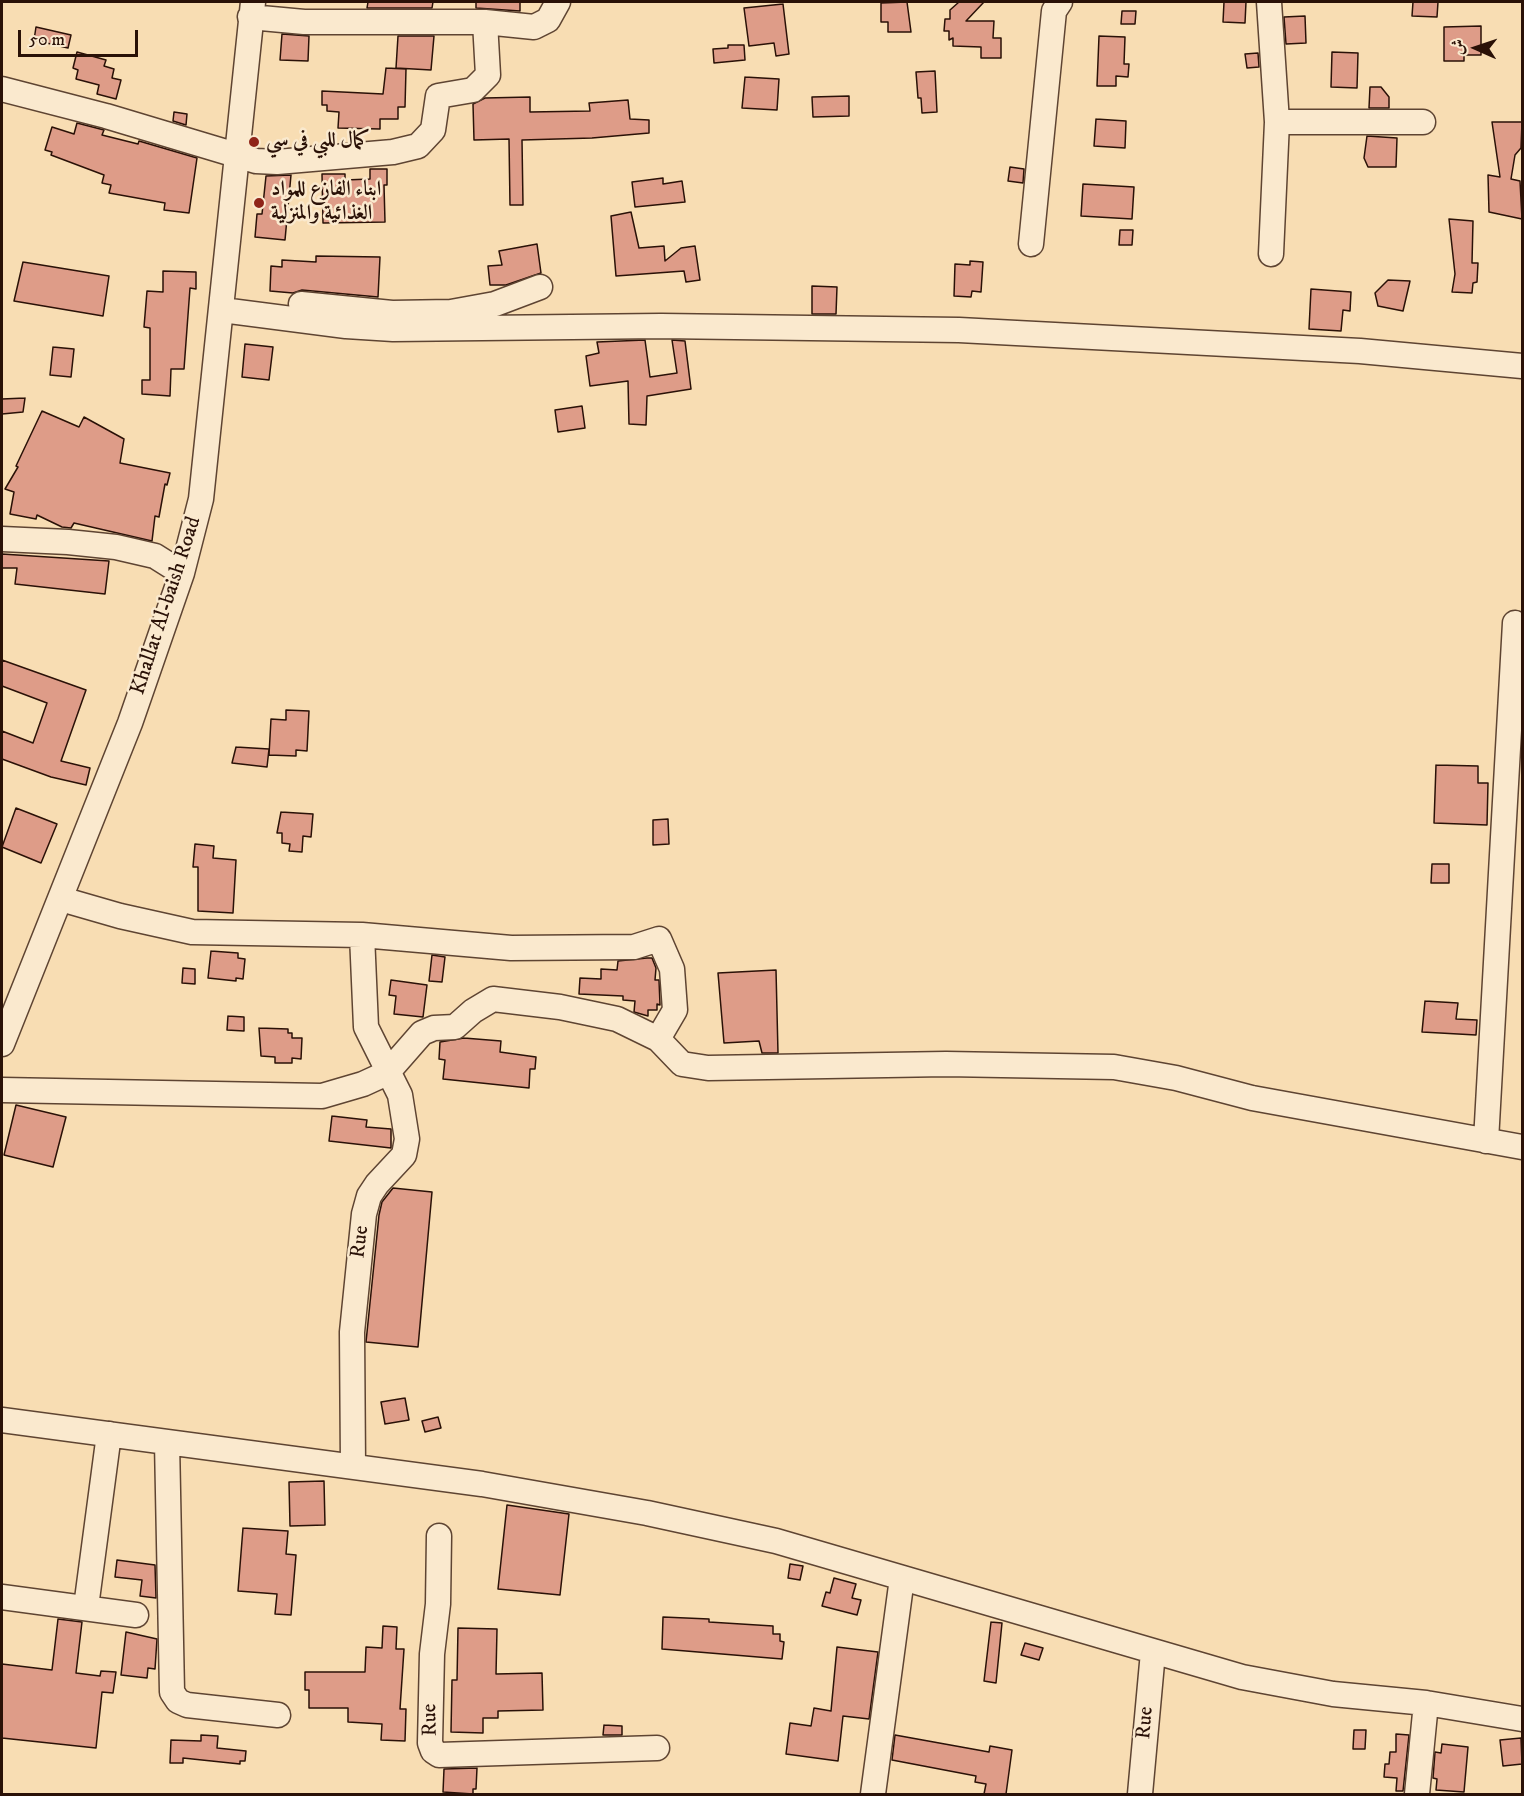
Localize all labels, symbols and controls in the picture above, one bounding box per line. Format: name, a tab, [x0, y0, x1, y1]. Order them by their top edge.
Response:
scale bar	[21, 18, 141, 56]
north arrow	[1446, 18, 1506, 78]
text: 50 m	[29, 29, 65, 51]
text: ش	[1448, 39, 1468, 56]
place label: كمال للبي في سي	[266, 129, 370, 155]
marker: كمال للبي في سي	[247, 135, 261, 149]
place label: ابناء الفازع للمواد الغذائية والمنزلية	[271, 178, 381, 228]
marker: ابناء الفازع للمواد الغذائية والمنزلية	[252, 196, 266, 210]
street label: Khallat Al-baish Road	[126, 514, 208, 698]
street label: Rue	[346, 1224, 376, 1260]
street label: Rue	[418, 1703, 444, 1737]
street label: Rue	[1132, 1706, 1160, 1740]

